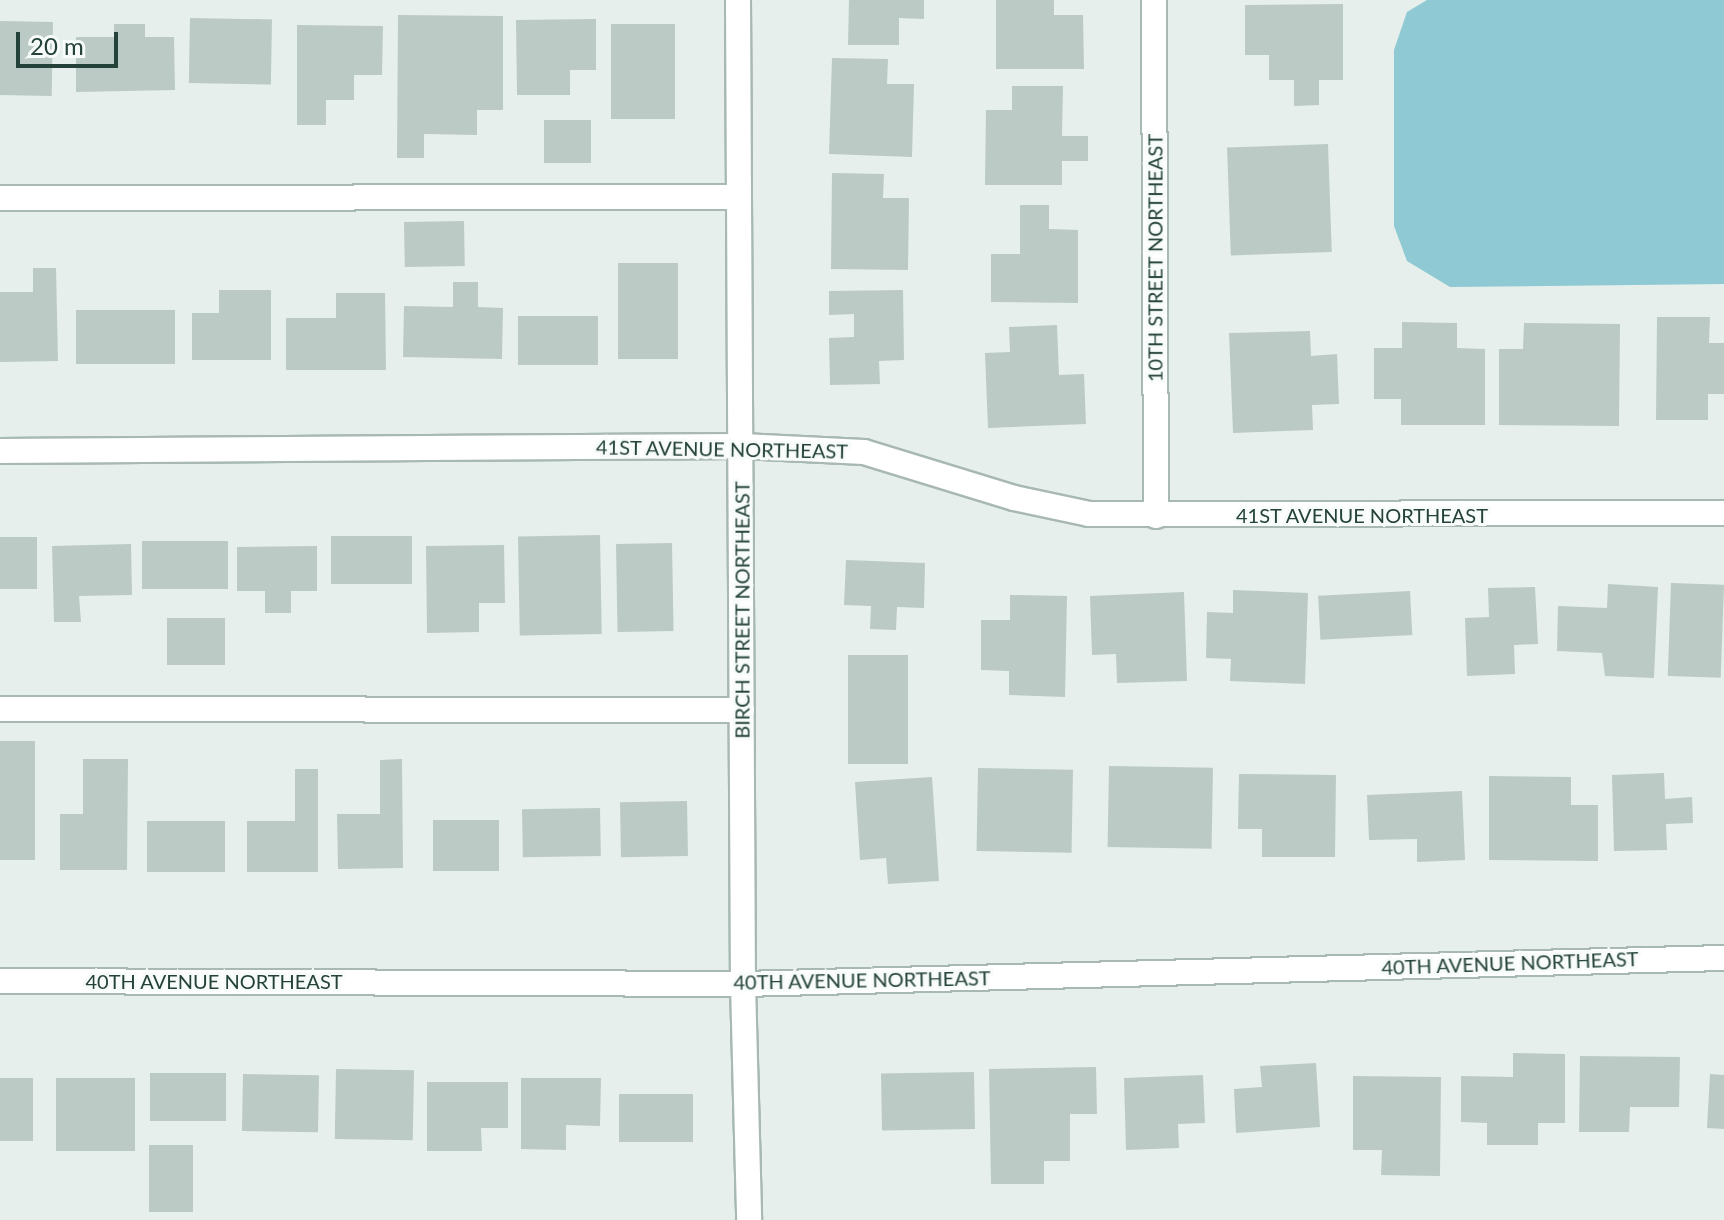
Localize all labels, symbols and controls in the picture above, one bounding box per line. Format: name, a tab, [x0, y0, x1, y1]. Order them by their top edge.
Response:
scale bar	[20, 16, 122, 66]
text: 20 m	[30, 31, 84, 60]
street label: 10TH STREET NORTHEAST	[1143, 134, 1167, 382]
street label: 41ST AVENUE NORTHEAST	[595, 435, 849, 463]
street label: BIRCH STREET NORTHEAST	[730, 481, 754, 739]
street label: 41ST AVENUE NORTHEAST	[1235, 503, 1489, 527]
street label: 40TH AVENUE NORTHEAST	[1381, 947, 1639, 979]
street label: 40TH AVENUE NORTHEAST	[733, 966, 991, 994]
street label: 40TH AVENUE NORTHEAST	[85, 969, 343, 993]

